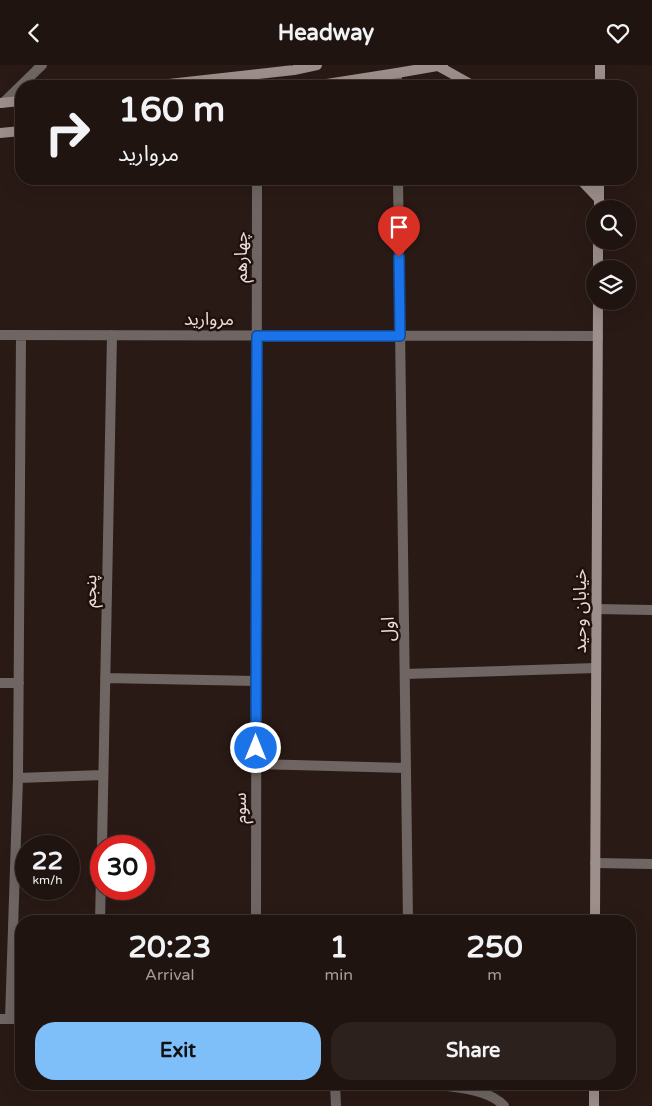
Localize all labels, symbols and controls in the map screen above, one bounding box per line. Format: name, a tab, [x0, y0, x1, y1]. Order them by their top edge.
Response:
icon: back	[20, 19, 48, 47]
icon: heart	[604, 19, 632, 47]
text: Headway	[278, 20, 374, 46]
text: 160 m	[118, 89, 225, 131]
icon: right	[35, 100, 100, 165]
text: مروارید	[118, 141, 179, 167]
map controls	[586, 200, 636, 310]
button: search	[586, 200, 636, 250]
pin	[378, 206, 420, 257]
icon: arrive	[385, 213, 413, 241]
street label: چهارهم	[230, 231, 254, 283]
button: layers	[586, 260, 636, 310]
street label: مروارید	[184, 308, 234, 330]
street label: خیابان وحید	[569, 569, 591, 653]
street label: پنجم	[79, 574, 103, 608]
street label: اول	[377, 616, 399, 642]
position arrow	[229, 721, 281, 773]
street label: سوم	[229, 792, 254, 824]
speed limit sign: 30	[90, 835, 155, 900]
text: 22	[32, 846, 63, 876]
text: km/h	[32, 873, 63, 887]
text: 20:23	[128, 929, 211, 966]
text: 1	[329, 929, 348, 966]
text: 250	[466, 929, 523, 966]
text: Arrival	[145, 965, 195, 985]
text: min	[325, 965, 353, 985]
text: m	[487, 965, 502, 985]
button: Exit	[35, 1022, 321, 1080]
button: Share	[331, 1022, 616, 1080]

